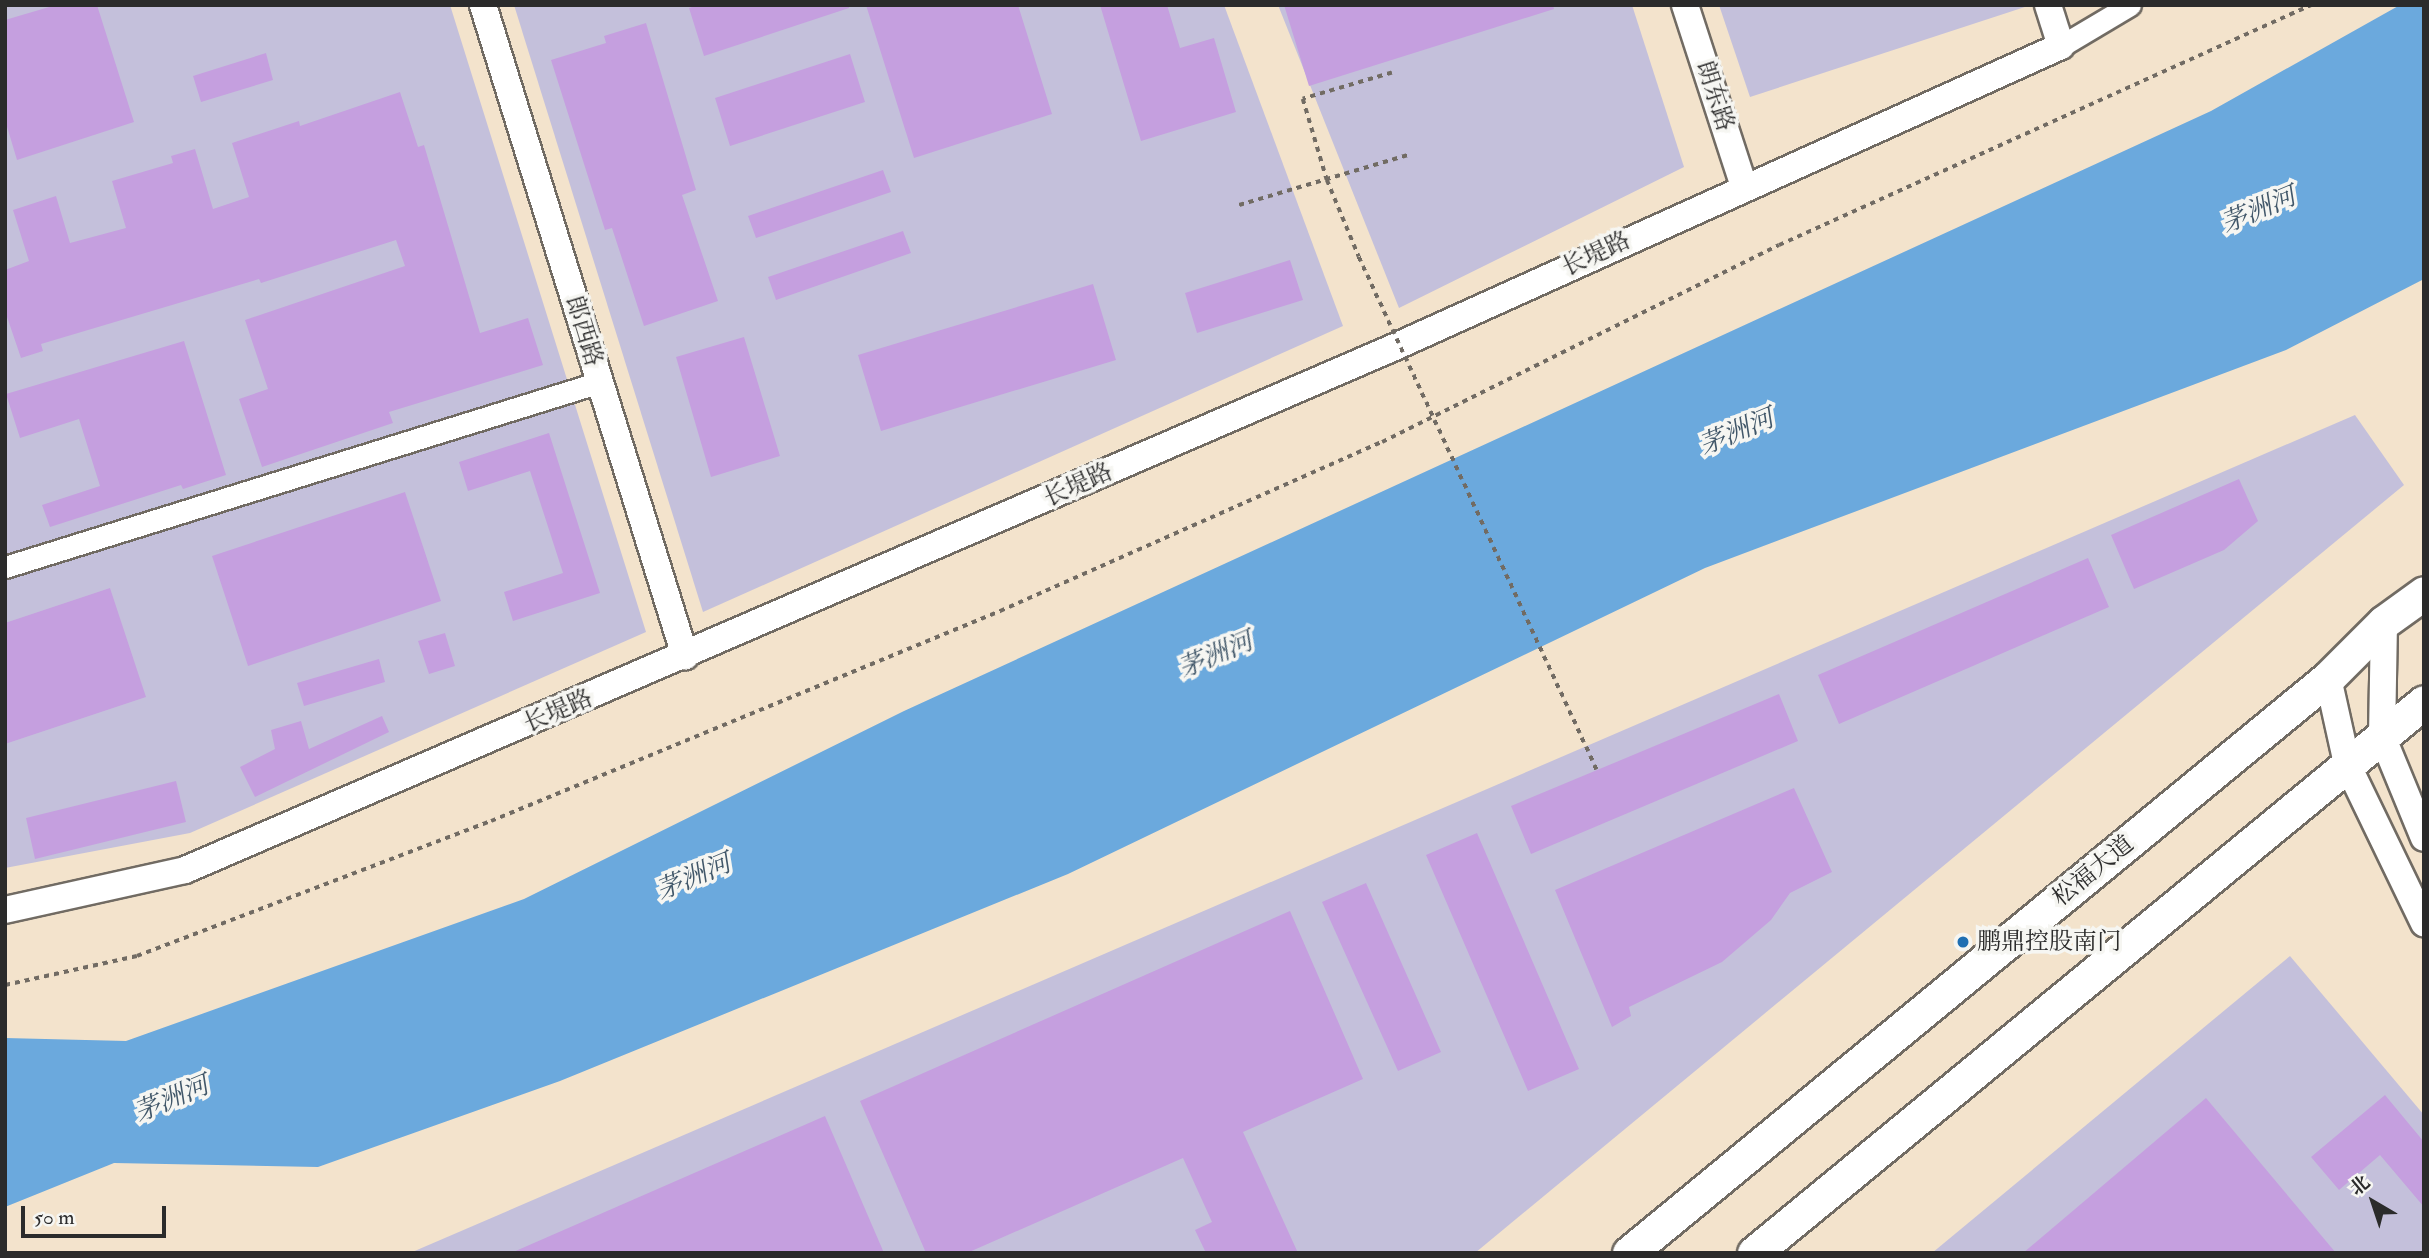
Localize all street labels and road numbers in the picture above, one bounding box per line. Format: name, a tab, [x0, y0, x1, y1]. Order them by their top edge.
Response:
street label: 朗东路	[1690, 57, 1740, 135]
street label: 长堤路	[1557, 226, 1635, 282]
street label: 郎西路	[560, 292, 608, 370]
street label: 长堤路	[1039, 457, 1117, 513]
street label: 长堤路	[519, 684, 597, 738]
street label: 松福大道	[2047, 830, 2139, 912]

